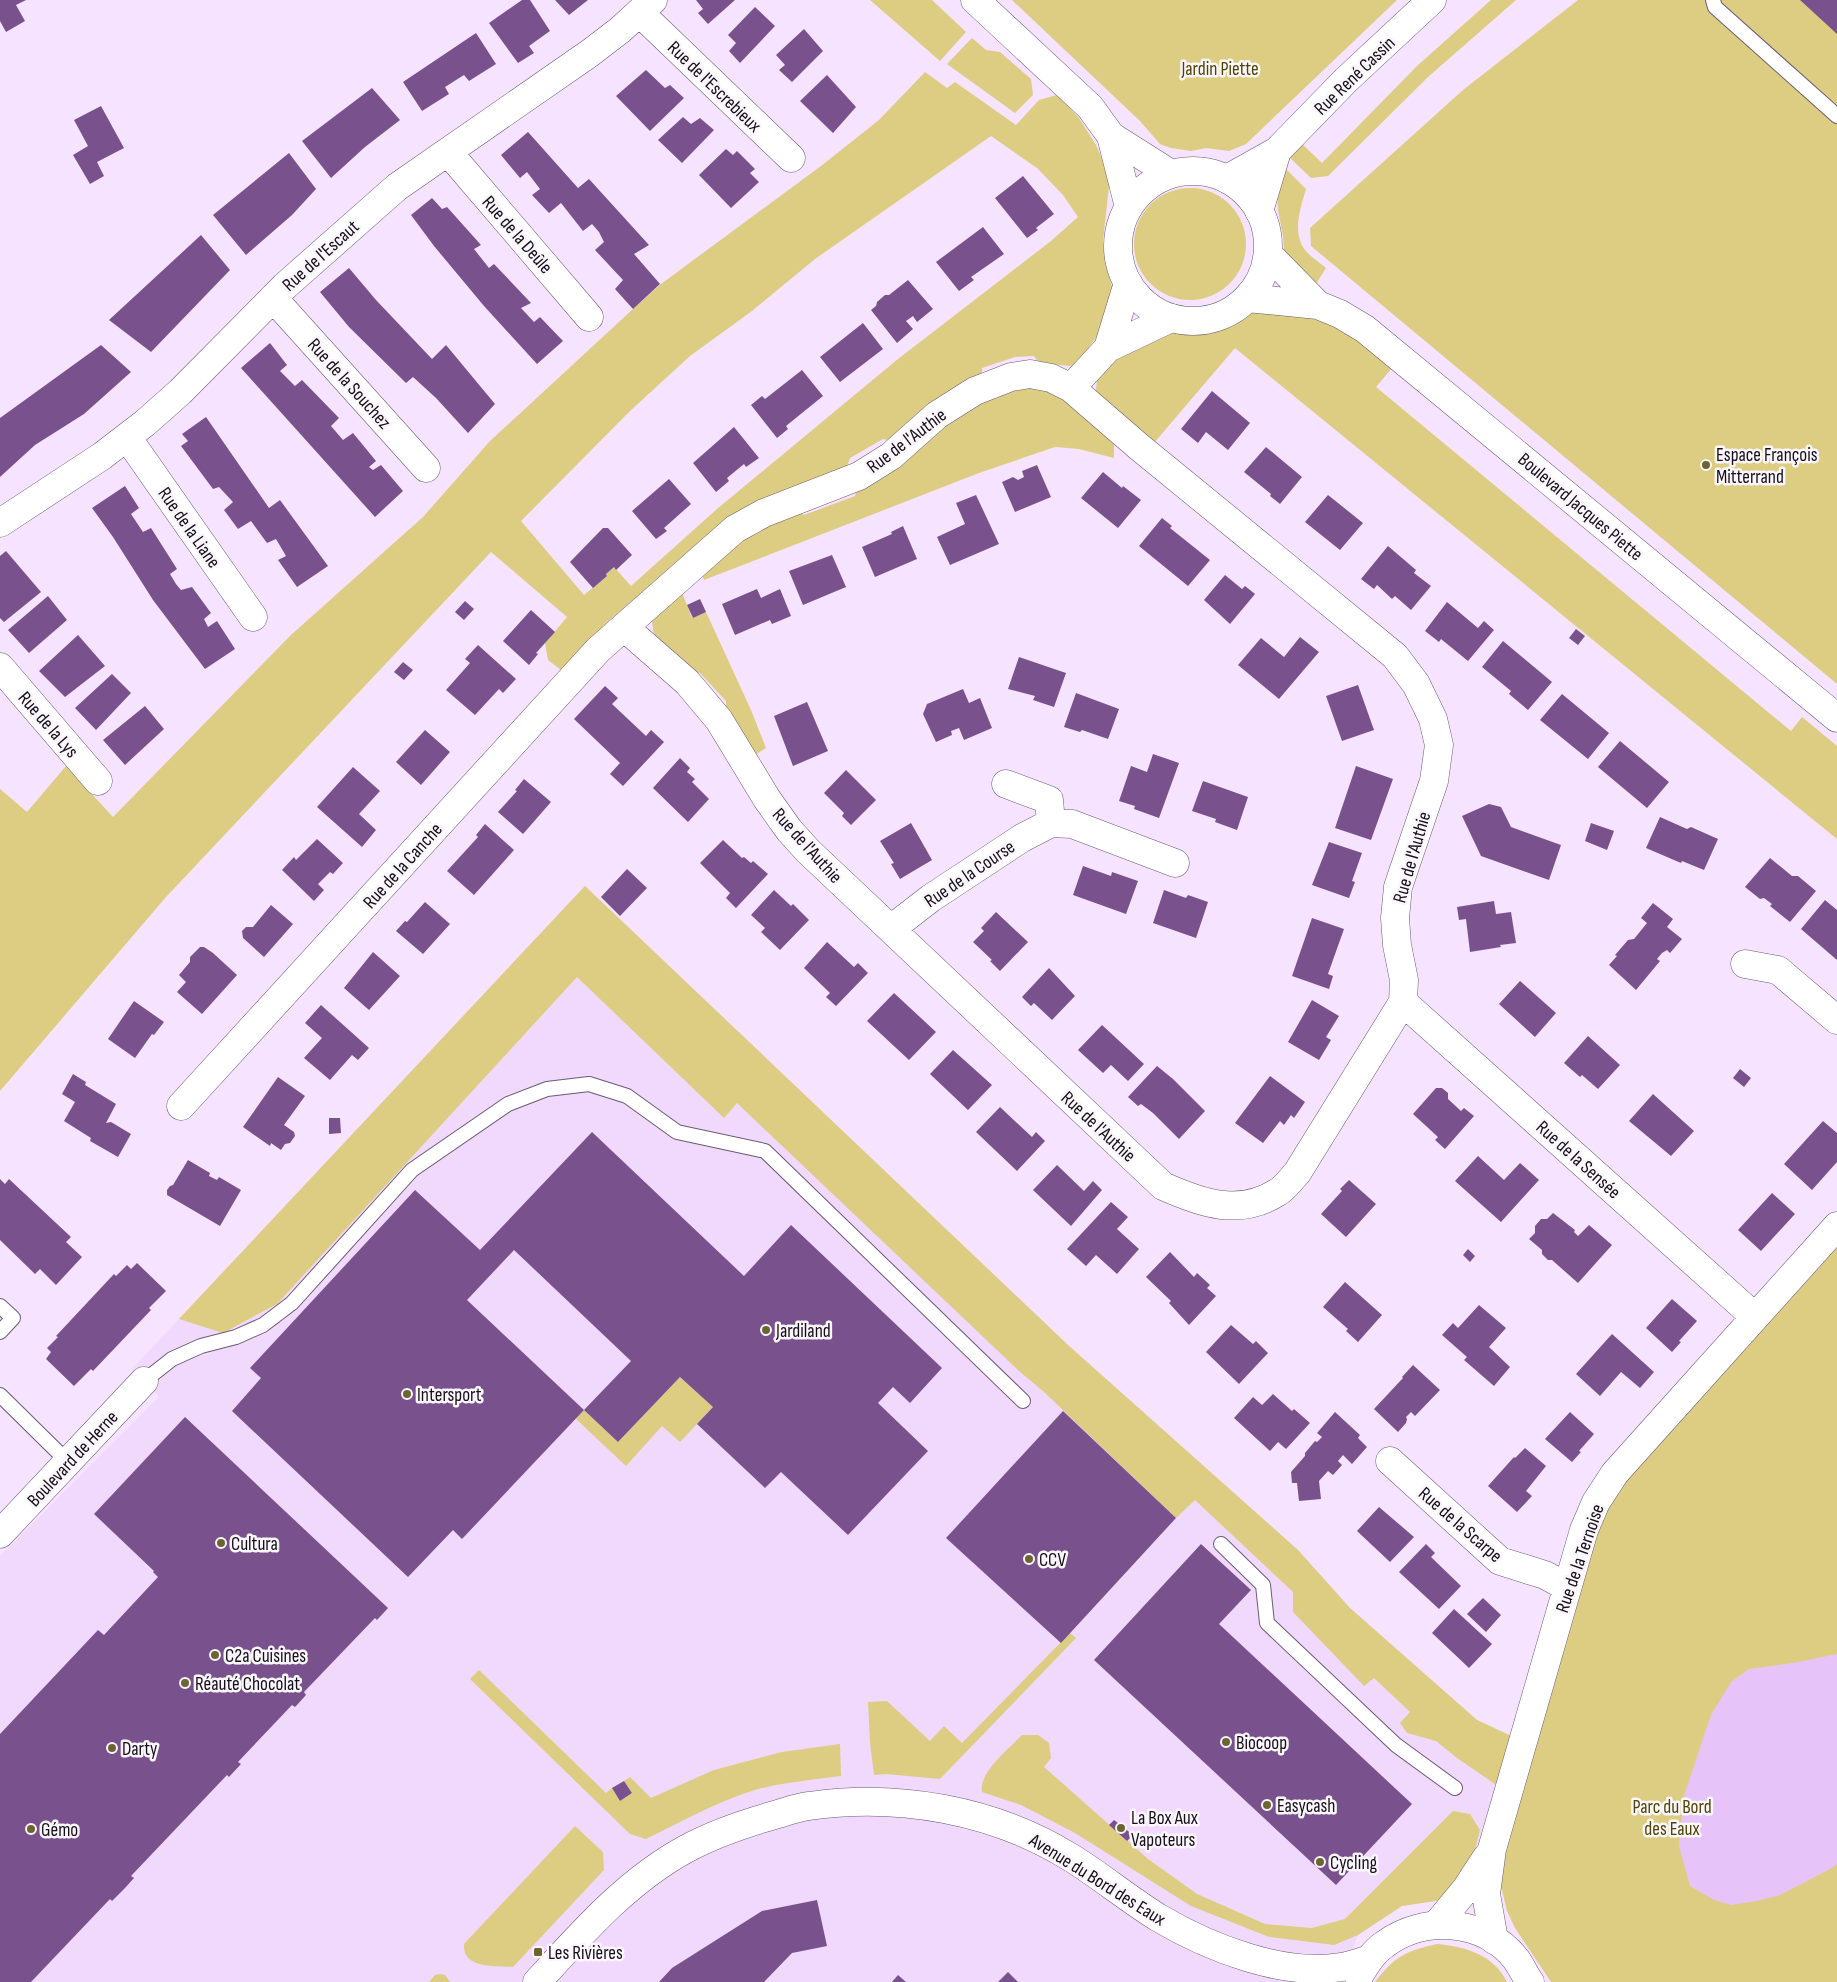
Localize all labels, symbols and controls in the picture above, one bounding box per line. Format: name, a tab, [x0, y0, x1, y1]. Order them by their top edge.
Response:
street label: Rue René Cassin	[1310, 32, 1400, 120]
street label: Rue de l'Escrebieux	[662, 37, 766, 138]
park label: Jardin Piette	[1180, 58, 1259, 81]
street label: Rue de la Deûle	[477, 191, 557, 279]
street label: Rue de l'Escaut	[278, 215, 364, 297]
street label: Rue de la Souchez	[302, 334, 396, 434]
street label: Rue de l'Authie	[863, 404, 951, 479]
place label: Espace François Mitterrand	[1716, 444, 1818, 489]
street label: Boulevard Jacques Piette	[1513, 448, 1647, 566]
marker: Espace François Mitterrand	[1700, 459, 1712, 471]
street label: Rue de la Liane	[153, 483, 225, 573]
street label: Rue de la Lys	[13, 687, 83, 763]
street label: Rue de l'Authie	[767, 804, 847, 888]
street label: Rue de l'Authie	[1388, 809, 1436, 906]
street label: Rue de la Canche	[359, 818, 448, 914]
street label: Rue de la Course	[920, 836, 1020, 913]
street label: Rue de l'Authie	[1056, 1087, 1140, 1167]
street label: Rue de la Sensée	[1531, 1116, 1625, 1204]
place label: Jardiland	[775, 1320, 831, 1343]
marker: Jardiland	[760, 1324, 772, 1336]
place label: Intersport	[417, 1384, 482, 1407]
marker: Intersport	[401, 1388, 413, 1400]
street label: Boulevard de Herne	[23, 1406, 123, 1512]
street label: Rue de la Scarpe	[1413, 1482, 1507, 1568]
street label: Rue de la Ternoise	[1551, 1501, 1610, 1616]
place label: Cultura	[231, 1533, 278, 1556]
marker: Cultura	[215, 1537, 227, 1549]
place label: CCV	[1039, 1549, 1066, 1572]
marker: CCV	[1023, 1553, 1035, 1565]
place label: C2a Cuisines	[225, 1645, 306, 1668]
marker: C2a Cuisines	[209, 1649, 221, 1661]
place label: Réauté Chocolat	[195, 1673, 300, 1696]
marker: Réauté Chocolat	[179, 1677, 191, 1689]
place label: Biocoop	[1236, 1732, 1287, 1755]
marker: Biocoop	[1220, 1736, 1232, 1748]
place label: Darty	[122, 1738, 158, 1761]
marker: Darty	[106, 1742, 118, 1754]
place label: Easycash	[1277, 1795, 1335, 1818]
park label: Parc du Bord des Eaux	[1632, 1796, 1712, 1841]
marker: Easycash	[1261, 1799, 1273, 1811]
place label: La Box Aux Vapoteurs	[1131, 1807, 1198, 1852]
place label: Gémo	[41, 1819, 78, 1842]
marker: La Box Aux Vapoteurs	[1115, 1822, 1127, 1834]
marker: Gémo	[25, 1823, 37, 1835]
street label: Avenue du Bord des Eaux	[1024, 1829, 1169, 1931]
place label: Cycling	[1330, 1852, 1378, 1875]
marker: Cycling	[1314, 1856, 1326, 1868]
place label: Les Rivières	[548, 1942, 623, 1965]
marker: Les Rivières	[532, 1946, 544, 1958]

